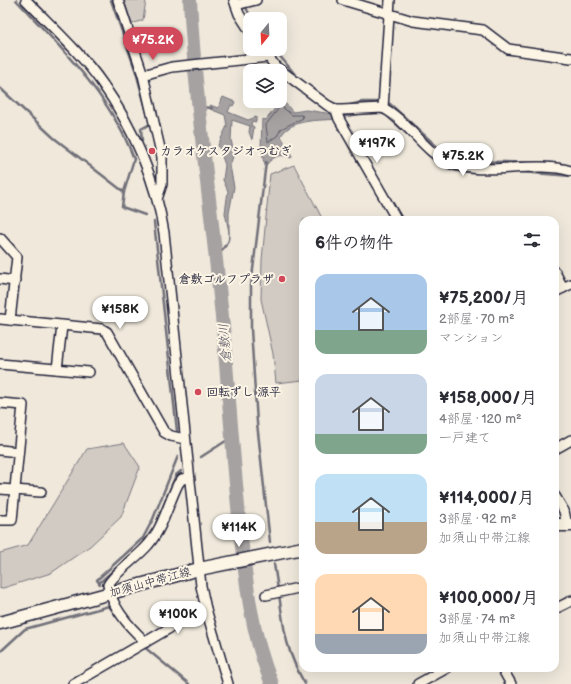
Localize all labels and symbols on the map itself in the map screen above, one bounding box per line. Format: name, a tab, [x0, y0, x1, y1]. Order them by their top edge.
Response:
north arrow	[243, 12, 287, 56]
pin: ¥75.2K	[120, 27, 186, 61]
pin: ¥197K	[349, 130, 405, 164]
pin: ¥75.2K	[430, 143, 496, 177]
place label: カラオケスタジオつむぎ	[160, 144, 292, 159]
marker: カラオケスタジオつむぎ	[147, 146, 157, 156]
place label: 倉敷ゴルフプラザ	[178, 272, 274, 287]
marker: 倉敷ゴルフプラザ	[277, 274, 287, 284]
pin: ¥158K	[92, 296, 148, 330]
water label: 倉敷川	[215, 323, 235, 363]
place label: 回転ずし 源平	[206, 385, 281, 400]
marker: 回転ずし 源平	[193, 387, 203, 397]
pin: ¥114K	[211, 514, 267, 548]
street label: 加須山中帯江線	[108, 564, 193, 601]
pin: ¥100K	[150, 601, 206, 635]

